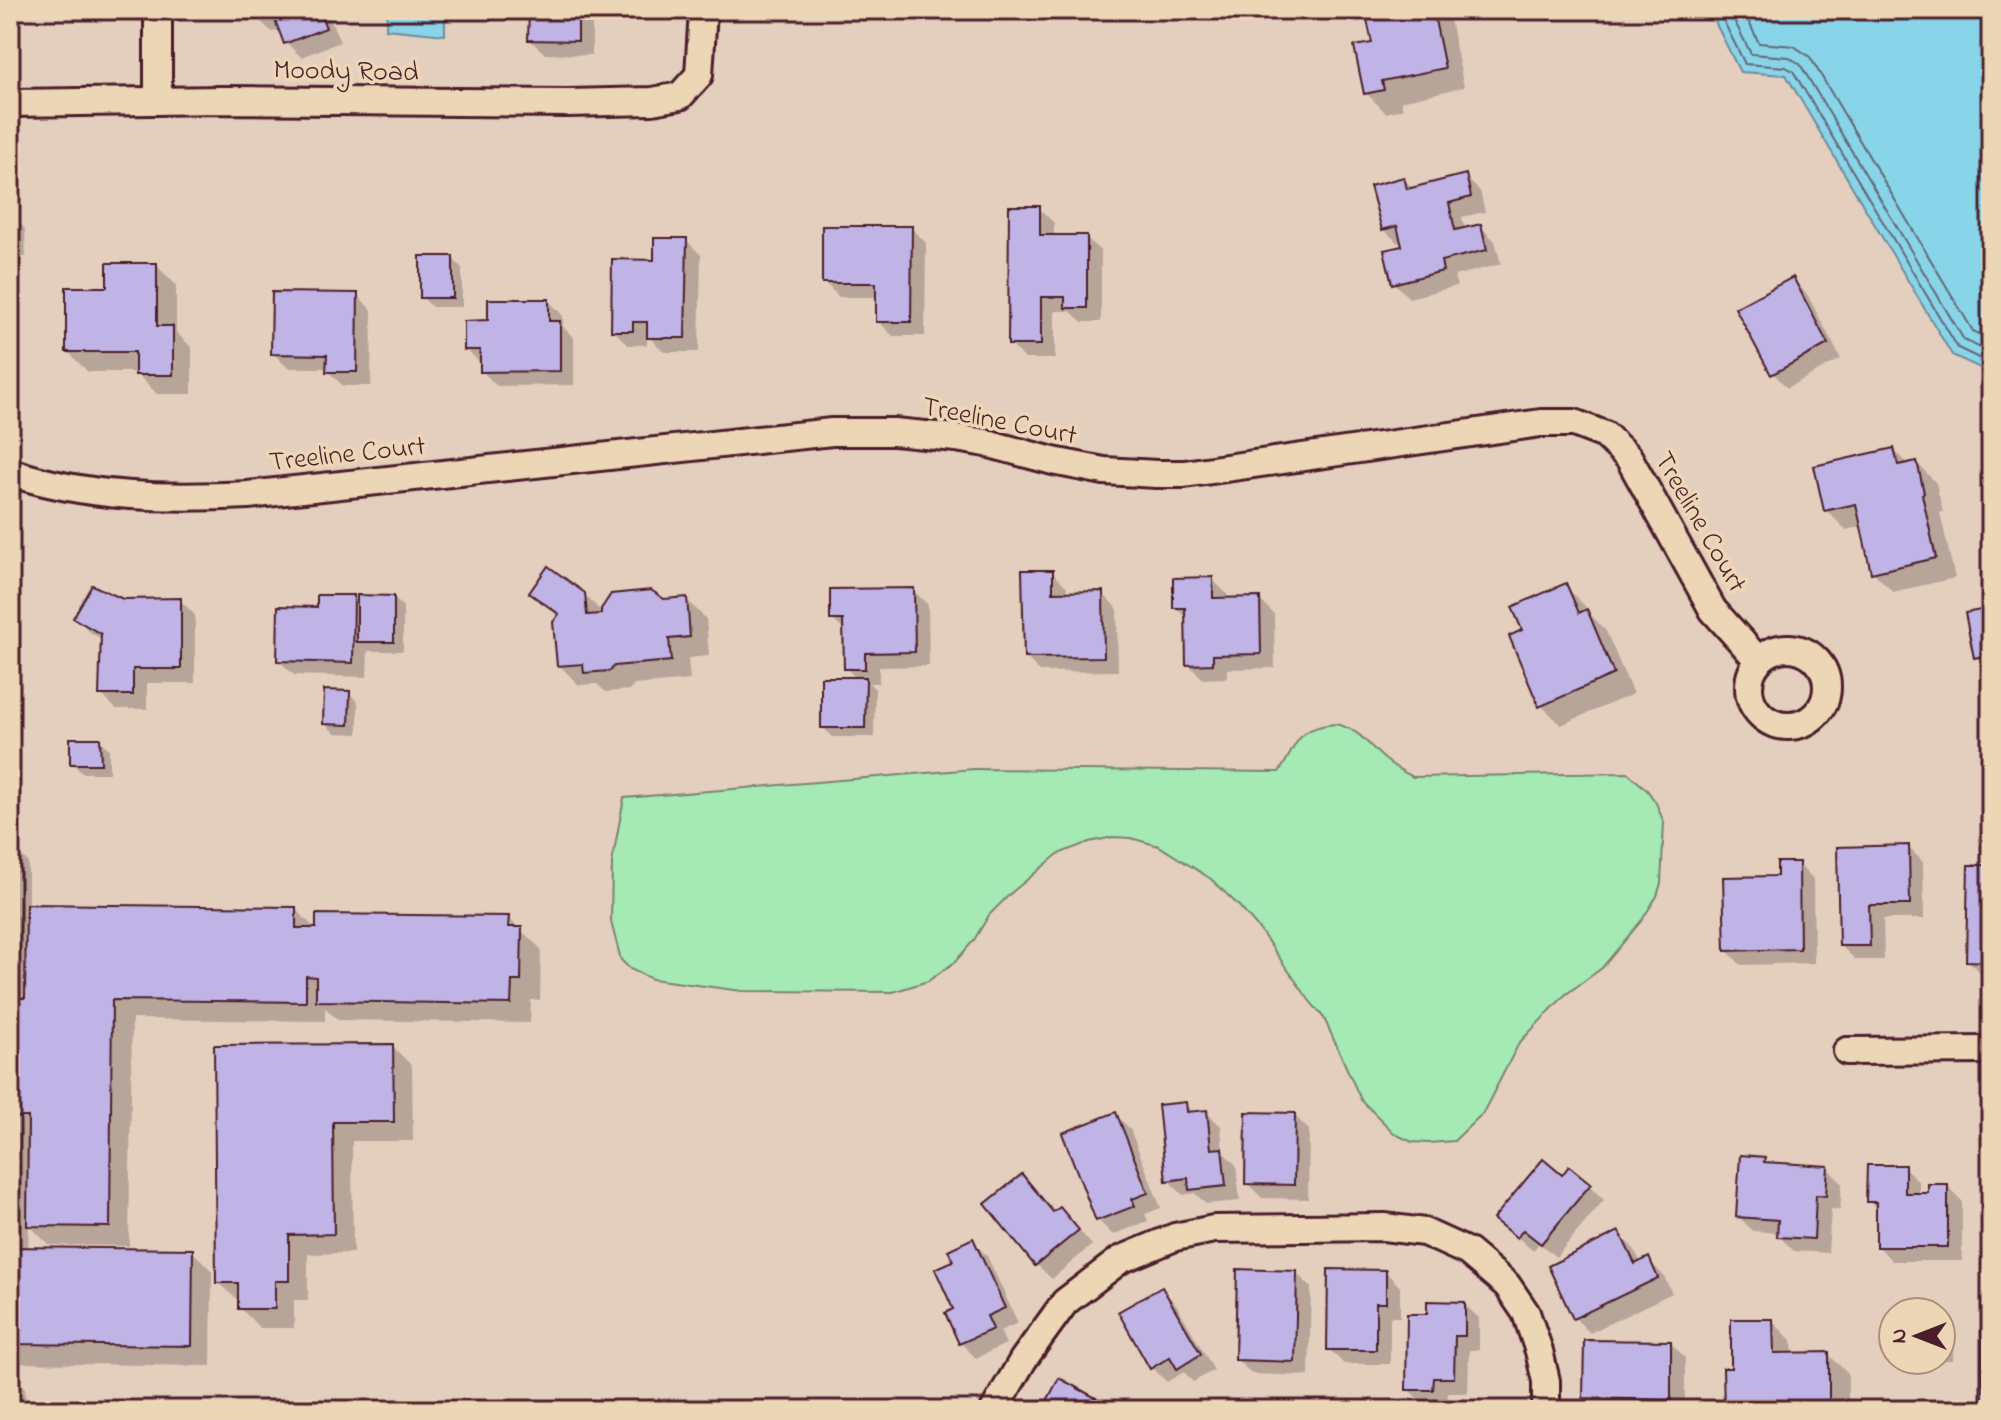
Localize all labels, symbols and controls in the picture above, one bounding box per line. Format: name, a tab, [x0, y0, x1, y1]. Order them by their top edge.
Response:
street label: Moody Road	[273, 51, 419, 94]
street label: Treeline Court	[918, 387, 1080, 458]
street label: Treeline Court	[267, 427, 428, 484]
street label: Treeline Court	[1642, 445, 1756, 601]
north arrow	[1877, 1296, 1957, 1376]
text: N	[1884, 1329, 1916, 1343]

